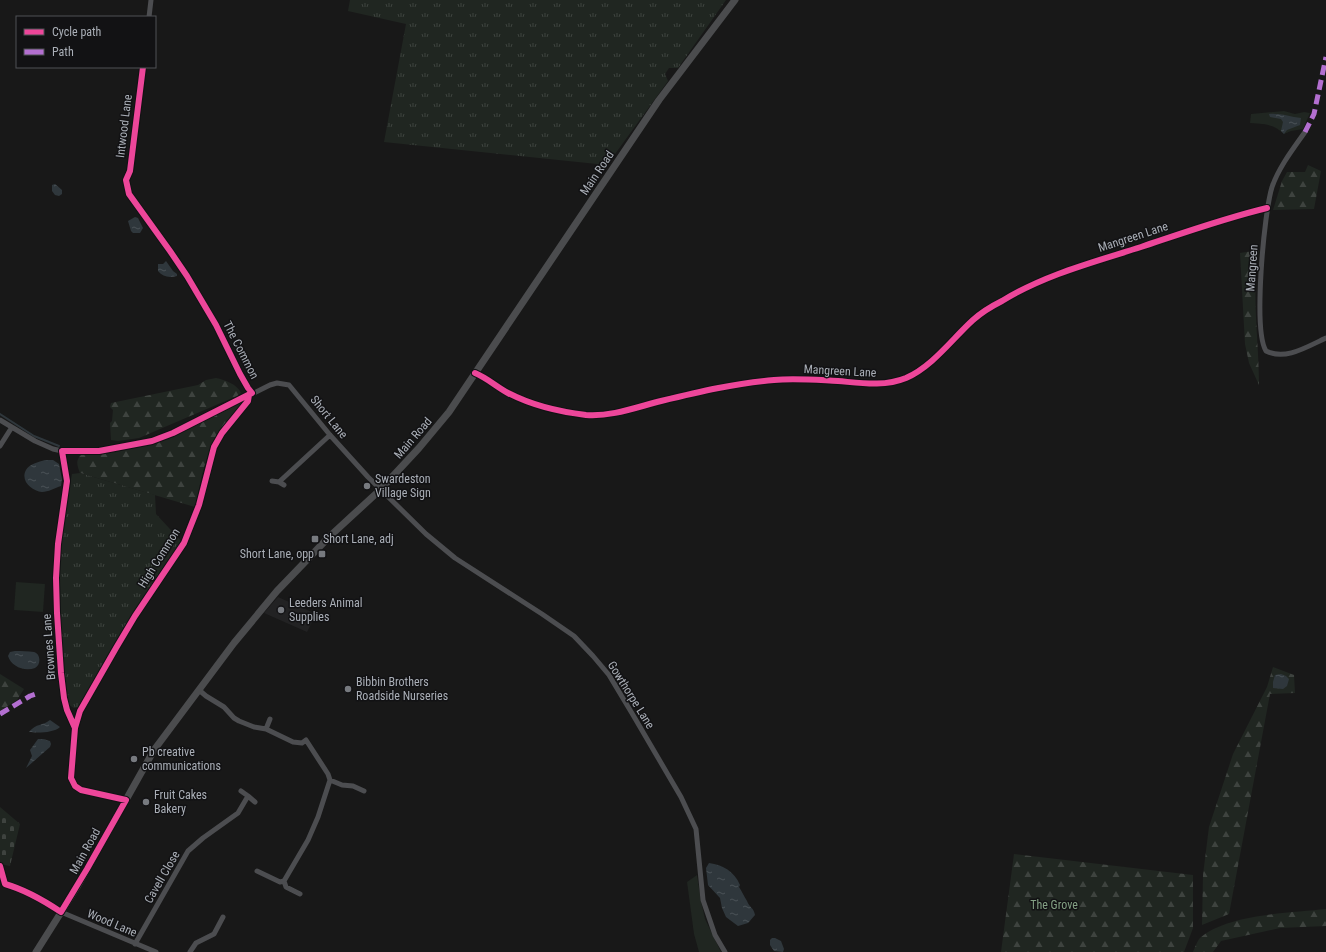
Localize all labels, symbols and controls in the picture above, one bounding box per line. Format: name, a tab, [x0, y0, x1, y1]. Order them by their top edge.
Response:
legend	[16, 16, 156, 68]
text: Cycle path	[52, 25, 102, 39]
text: Path	[52, 45, 74, 59]
street label: Intwood Lane	[113, 93, 135, 159]
street label: Main Road	[577, 148, 617, 198]
street label: Mangreen Lane	[1096, 219, 1170, 255]
street label: Mangreen	[1243, 244, 1261, 292]
street label: The Common	[220, 319, 262, 381]
street label: Mangreen Lane	[803, 362, 877, 380]
street label: Short Lane	[307, 393, 351, 442]
street label: Main Road	[391, 414, 435, 462]
place label: Swardeston Village Sign	[375, 472, 431, 500]
marker: Swardeston Village Sign	[362, 481, 372, 491]
street label: High Common	[135, 526, 183, 590]
place label: Short Lane, adj	[323, 532, 394, 546]
marker: Short Lane, adj	[310, 534, 320, 544]
place label: Short Lane, opp	[240, 547, 314, 561]
marker: Short Lane, opp	[317, 549, 327, 559]
place label: Leeders Animal Supplies	[289, 596, 362, 624]
marker: Leeders Animal Supplies	[276, 605, 286, 615]
street label: Brownes Lane	[40, 613, 58, 681]
street label: Gowthorpe Lane	[605, 659, 658, 732]
place label: Bibbin Brothers Roadside Nurseries	[356, 675, 448, 703]
marker: Bibbin Brothers Roadside Nurseries	[343, 684, 353, 694]
place label: Pb creative communications	[142, 745, 221, 773]
marker: Pb creative communications	[129, 754, 139, 764]
place label: Fruit Cakes Bakery	[154, 788, 207, 816]
marker: Fruit Cakes Bakery	[141, 797, 151, 807]
street label: Main Road	[67, 826, 103, 876]
street label: Cavell Close	[141, 848, 183, 906]
park label: The Grove	[1030, 898, 1078, 912]
street label: Wood Lane	[85, 906, 139, 940]

